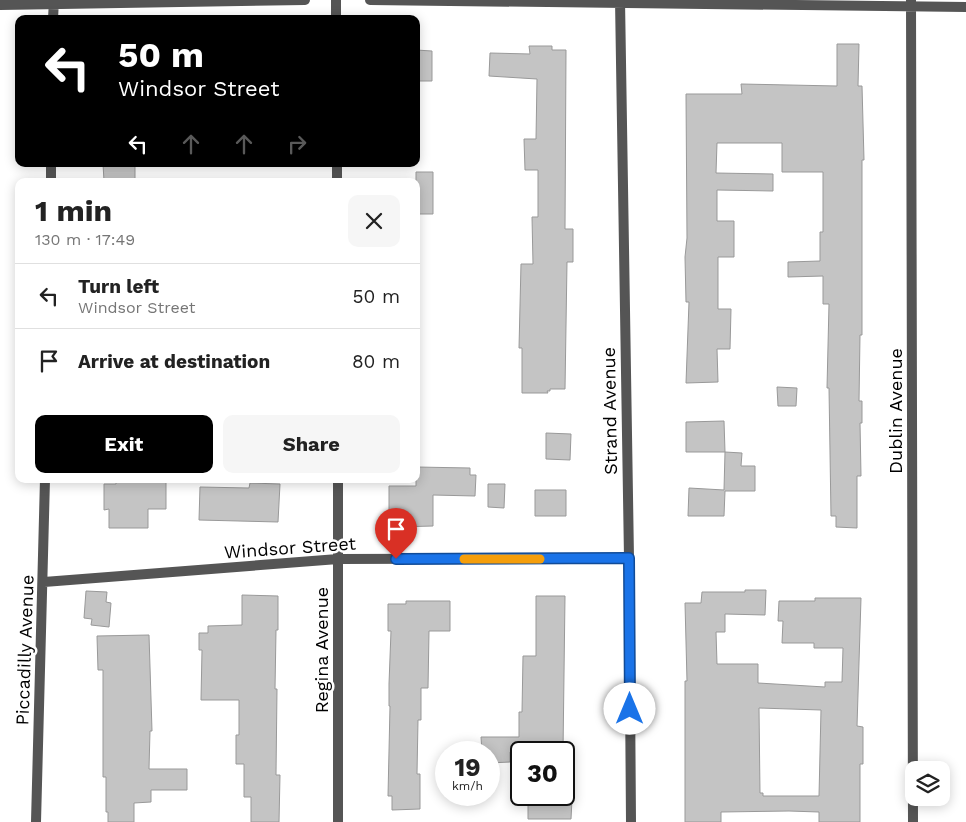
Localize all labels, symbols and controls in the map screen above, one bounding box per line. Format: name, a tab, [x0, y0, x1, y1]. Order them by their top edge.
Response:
text: 50 m	[118, 34, 204, 76]
icon: left	[35, 35, 100, 100]
text: Windsor Street	[118, 76, 279, 101]
icon: left	[124, 130, 152, 158]
icon: ahead	[177, 130, 205, 158]
icon: ahead	[230, 130, 258, 158]
icon: right	[283, 130, 311, 158]
text: 1 min	[35, 193, 112, 228]
button: close	[348, 195, 400, 247]
text: 130 m · 17:49	[35, 230, 135, 249]
text: Turn left	[78, 275, 159, 298]
icon: left	[35, 282, 63, 310]
text: 50 m	[353, 285, 400, 308]
text: Windsor Street	[78, 298, 195, 317]
icon: arrive	[35, 347, 63, 375]
street label: Strand Avenue	[598, 347, 621, 475]
street label: Dublin Avenue	[885, 348, 906, 474]
text: Arrive at destination	[78, 350, 270, 373]
text: 80 m	[352, 350, 400, 373]
button: Exit	[35, 415, 213, 473]
button: Share	[223, 415, 400, 473]
pin	[375, 508, 417, 559]
icon: arrive	[382, 515, 410, 543]
street label: Windsor Street	[223, 532, 357, 563]
street label: Piccadilly Avenue	[11, 574, 38, 726]
street label: Regina Avenue	[311, 587, 332, 713]
position arrow	[603, 682, 655, 734]
speed limit sign: 30	[510, 741, 575, 806]
text: 19	[454, 753, 481, 782]
map controls	[905, 761, 950, 806]
button: layers	[905, 761, 950, 806]
text: km/h	[452, 779, 483, 793]

